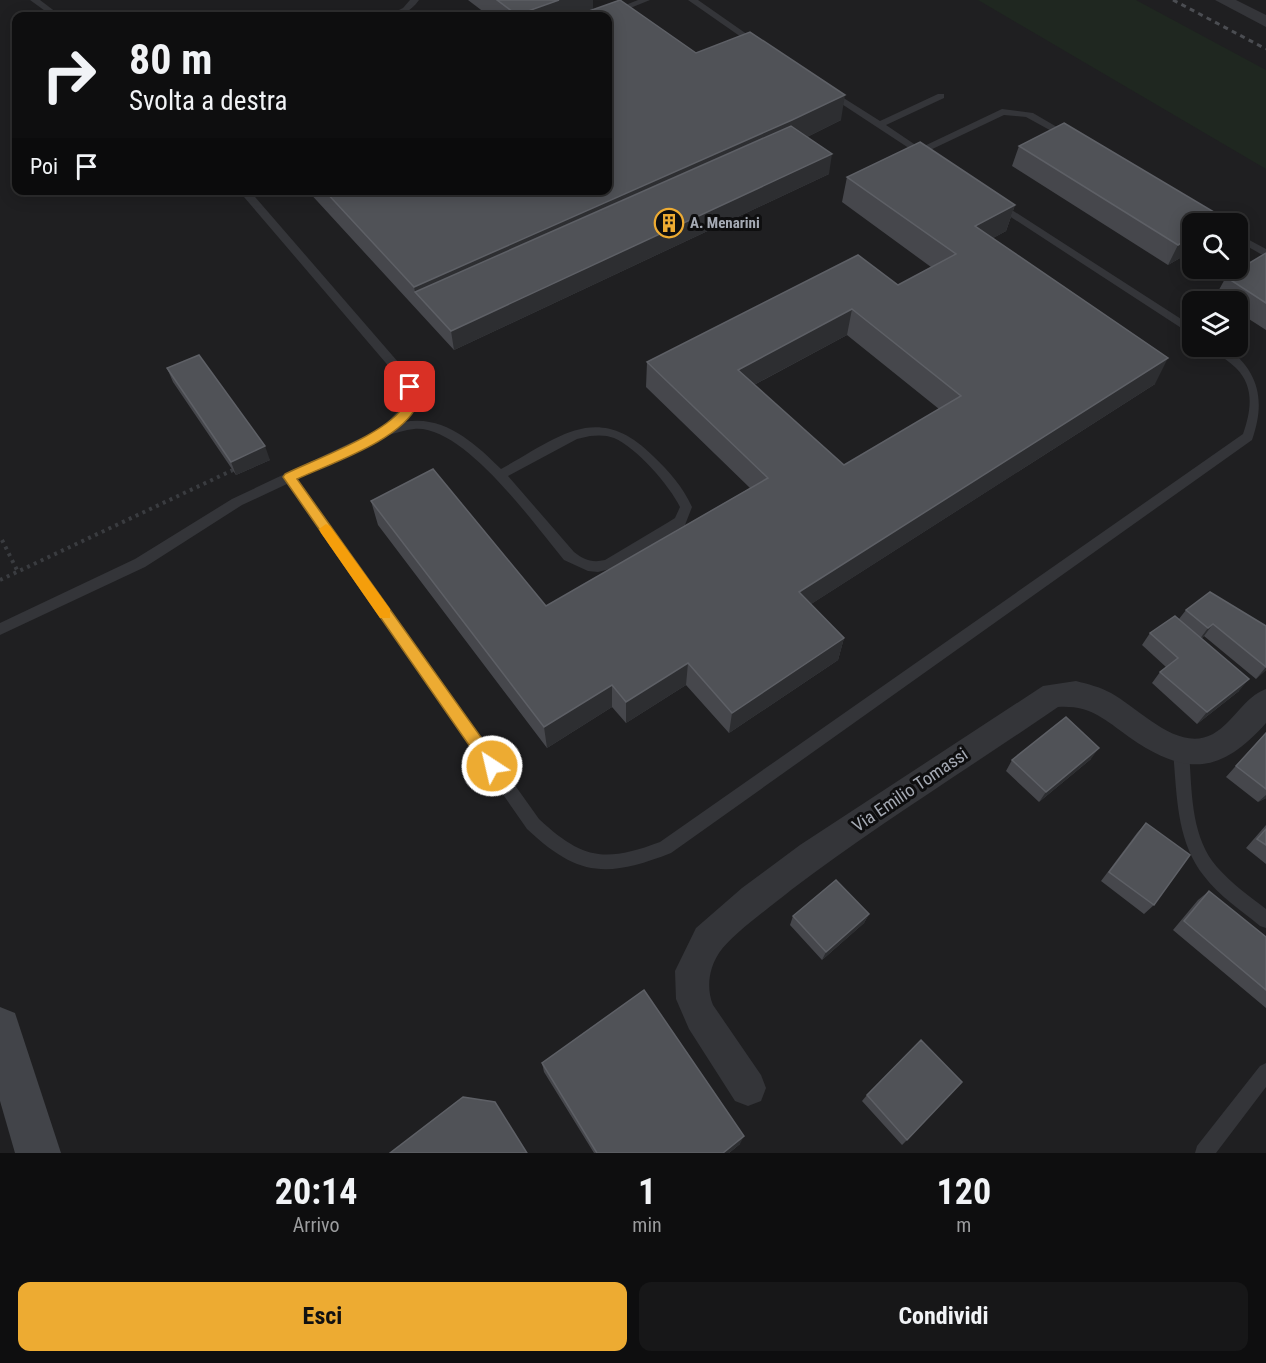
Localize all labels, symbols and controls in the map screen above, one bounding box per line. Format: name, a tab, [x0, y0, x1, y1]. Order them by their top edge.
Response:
text: 80 m	[129, 35, 212, 84]
icon: right	[30, 36, 108, 114]
text: Svolta a destra	[129, 85, 287, 117]
icon: arrive	[70, 150, 103, 183]
text: Poi	[30, 154, 58, 179]
building icon: A. Menarini	[653, 207, 685, 239]
map controls	[1182, 213, 1248, 357]
button: search	[1182, 213, 1248, 279]
place label: A. Menarini	[690, 214, 760, 232]
button: layers	[1182, 291, 1248, 357]
pin	[384, 361, 435, 412]
icon: arrive	[393, 370, 426, 403]
position arrow	[460, 734, 524, 798]
street label: Via Emilio Tomassi	[848, 743, 972, 836]
text: 20:14	[275, 1171, 357, 1213]
text: 1	[638, 1171, 656, 1213]
text: 120	[937, 1171, 991, 1213]
text: Arrivo	[293, 1213, 340, 1237]
text: min	[632, 1213, 662, 1237]
text: m	[956, 1213, 971, 1237]
button: Esci	[18, 1282, 627, 1351]
button: Condividi	[639, 1282, 1248, 1351]

